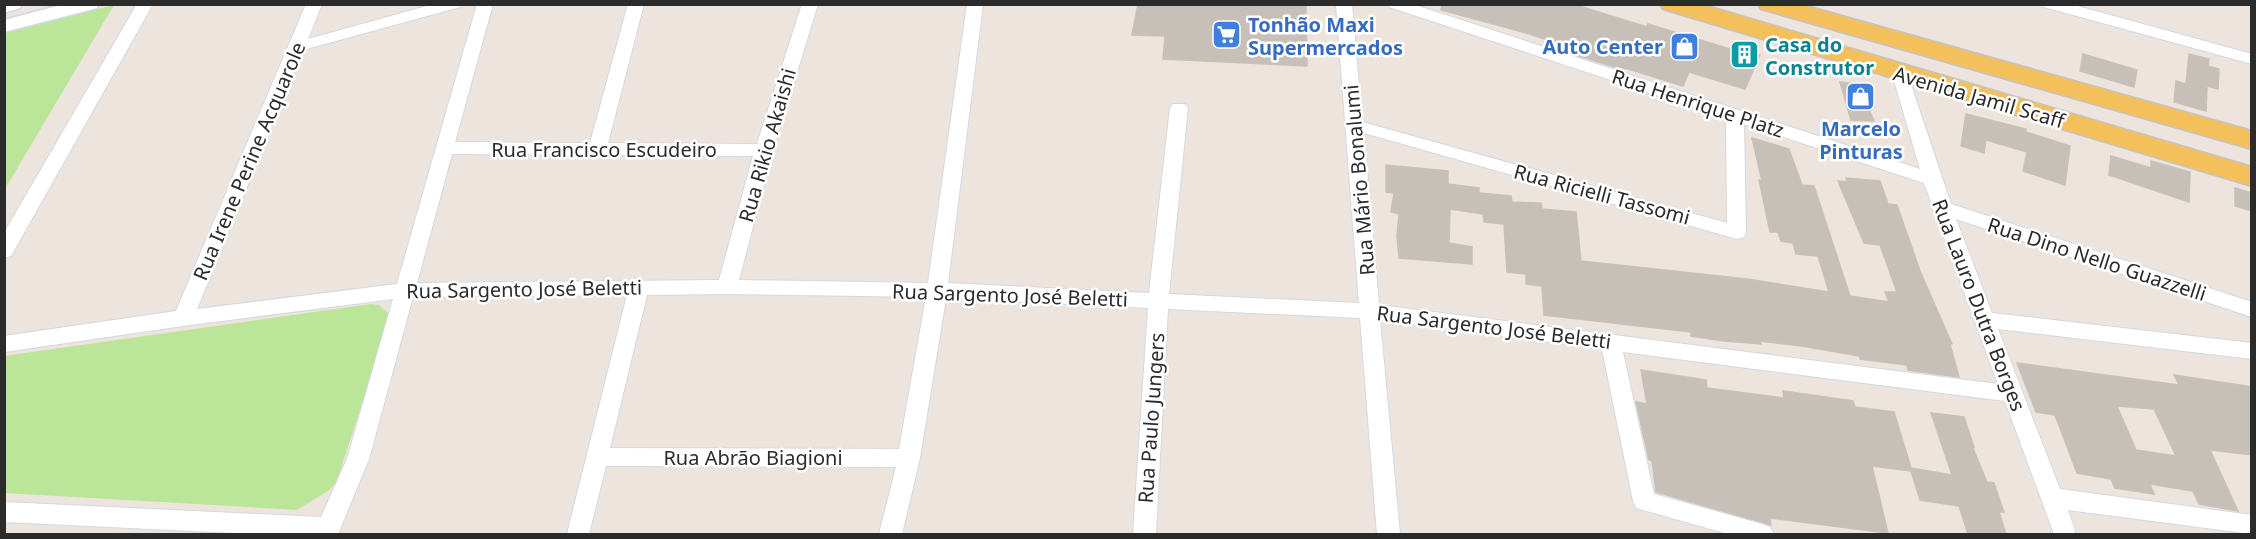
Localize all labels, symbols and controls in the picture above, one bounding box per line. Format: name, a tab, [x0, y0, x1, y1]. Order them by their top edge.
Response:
place label: Tonhão Maxi Supermercados	[1248, 11, 1403, 61]
supermarket icon: Tonhão Maxi Supermercados	[1211, 19, 1243, 51]
shop icon: Auto Center	[1668, 30, 1700, 62]
place label: Casa do Construtor	[1765, 31, 1874, 81]
place label: Auto Center	[1542, 33, 1663, 60]
street label: Rua Irene Perine Acquarole	[187, 38, 311, 284]
building icon: Casa do Construtor	[1728, 39, 1760, 71]
street label: Avenida Jamil Scaff	[1890, 60, 2069, 135]
street label: Rua Henrique Platz	[1609, 62, 1787, 144]
street label: Rua Rikio Akaishi	[732, 65, 802, 225]
shop icon: Marcelo Pinturas	[1845, 81, 1877, 113]
street label: Rua Mário Bonalumi	[1337, 84, 1381, 276]
place label: Marcelo Pinturas	[1819, 115, 1903, 165]
street label: Rua Francisco Escudeiro	[491, 136, 717, 163]
street label: Rua Ricielli Tassomi	[1511, 157, 1693, 231]
street label: Rua Lauro Dutra Borges	[1926, 195, 2032, 415]
street label: Rua Dino Nello Guazzelli	[1984, 211, 2210, 307]
street label: Rua Sargento José Beletti	[406, 273, 642, 305]
street label: Rua Sargento José Beletti	[892, 277, 1128, 313]
street label: Rua Sargento José Beletti	[1375, 299, 1613, 355]
street label: Rua Paulo Jungers	[1132, 332, 1170, 504]
street label: Rua Abrão Biagioni	[663, 444, 843, 471]

